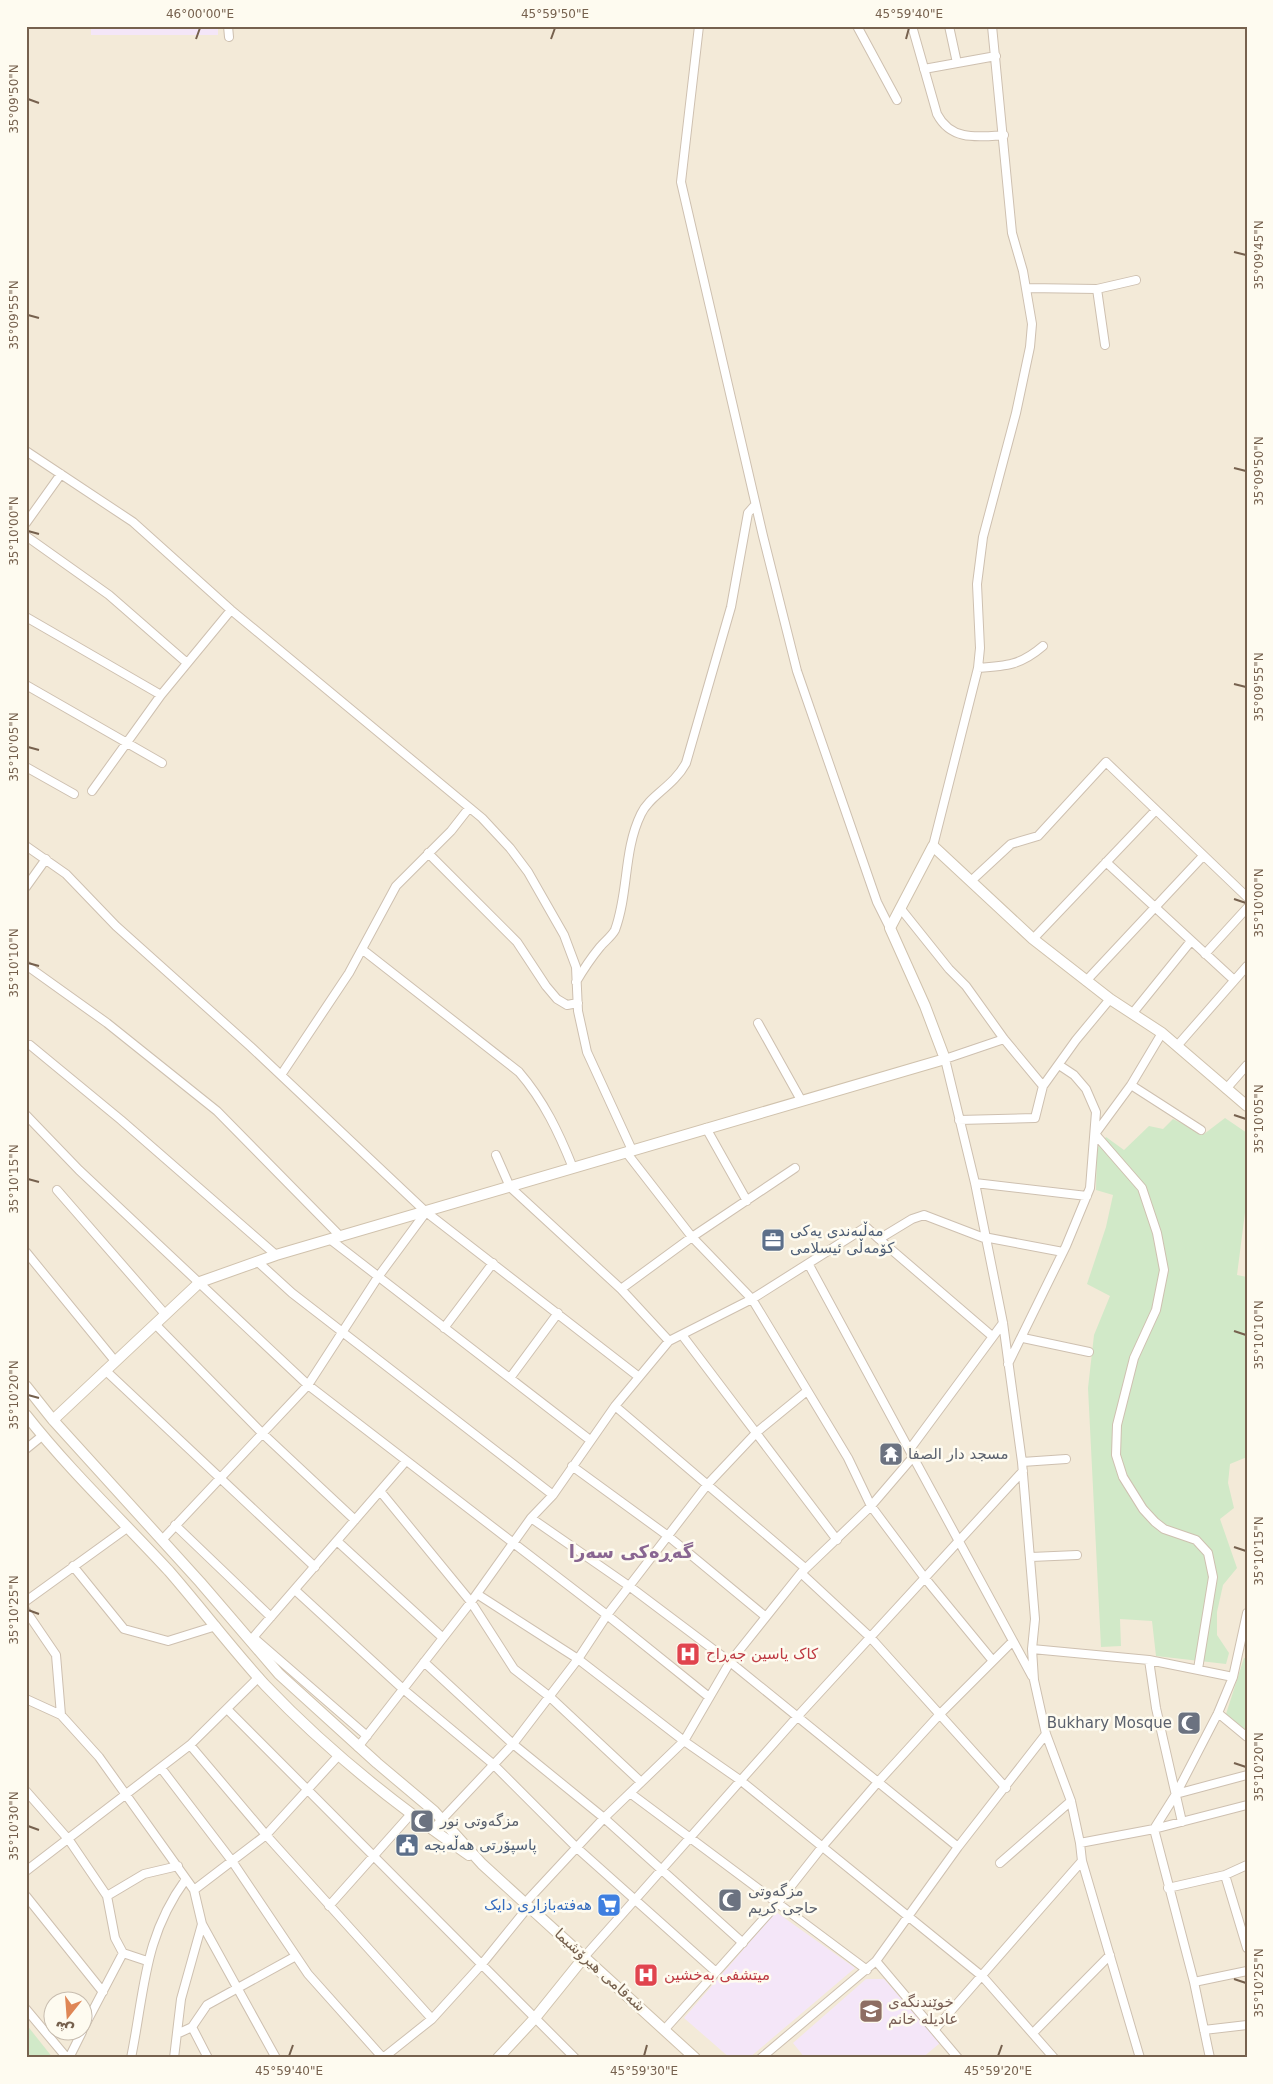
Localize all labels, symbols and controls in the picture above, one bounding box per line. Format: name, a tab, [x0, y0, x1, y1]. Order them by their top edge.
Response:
text: 46°00'00"E	[166, 7, 234, 21]
text: 45°59'50"E	[521, 7, 589, 21]
text: 45°59'40"E	[875, 7, 943, 21]
text: 35°09'50"N	[7, 64, 21, 134]
text: 35°09'45"N	[1252, 220, 1266, 290]
text: 35°09'55"N	[7, 280, 21, 350]
text: 35°09'50"N	[1252, 436, 1266, 506]
text: 35°10'00"N	[7, 496, 21, 566]
text: 35°09'55"N	[1252, 652, 1266, 722]
text: 35°10'05"N	[7, 712, 21, 782]
text: 35°10'00"N	[1252, 868, 1266, 938]
text: 35°10'10"N	[7, 928, 21, 998]
text: 35°10'05"N	[1252, 1084, 1266, 1154]
text: 35°10'15"N	[7, 1144, 21, 1214]
place label: مەڵبەندی یەکی کۆمەڵی ئیسلامی	[790, 1221, 895, 1257]
office icon: مەڵبەندی یەکی کۆمەڵی ئیسلامی	[760, 1227, 786, 1253]
text: 35°10'10"N	[1252, 1300, 1266, 1370]
text: 35°10'20"N	[7, 1360, 21, 1430]
temple icon: مسجد دار الصفا	[878, 1441, 904, 1467]
place label: مسجد دار الصفا	[908, 1445, 1009, 1463]
text: 35°10'15"N	[1252, 1516, 1266, 1586]
district label: گەڕەکی سەرا	[569, 1541, 694, 1562]
text: 35°10'25"N	[7, 1575, 21, 1645]
hospital icon: کاک یاسین جەڕاح	[675, 1641, 701, 1667]
place label: کاک یاسین جەڕاح	[706, 1645, 819, 1663]
mosque icon: Bukhary Mosque	[1176, 1710, 1202, 1736]
place label: Bukhary Mosque	[1047, 1714, 1172, 1732]
text: 35°10'20"N	[1252, 1732, 1266, 1802]
text: 35°10'30"N	[7, 1791, 21, 1861]
mosque icon: مزگەوتی نور	[409, 1808, 435, 1834]
place label: مزگەوتی نور	[439, 1812, 519, 1830]
public building icon: پاسپۆرتی هەڵەبجە	[394, 1832, 420, 1858]
place label: پاسپۆرتی هەڵەبجە	[424, 1835, 537, 1855]
place label: مزگە‌وتی حاجی كریم	[748, 1882, 818, 1917]
mosque icon: مزگە‌وتی حاجی كریم	[717, 1887, 743, 1913]
supermarket icon: هەفتەبازاری دایک	[596, 1892, 622, 1918]
place label: هەفتەبازاری دایک	[484, 1896, 592, 1914]
street label: شەقامی هیرۆشیما	[551, 1925, 649, 2015]
text: 35°10'25"N	[1252, 1948, 1266, 2018]
hospital icon: میتشفی بەخشین	[633, 1962, 659, 1988]
place label: میتشفی بەخشین	[664, 1966, 770, 1984]
north arrow	[42, 1992, 92, 2042]
place label: خوێندنگەی عادیلە خانم	[888, 1993, 958, 2028]
school or university icon: خوێندنگەی عادیلە خانم	[858, 1998, 884, 2024]
text: ش	[53, 2018, 76, 2039]
text: 45°59'40"E	[255, 2064, 323, 2078]
text: 45°59'30"E	[610, 2064, 678, 2078]
text: 45°59'20"E	[964, 2064, 1032, 2078]

